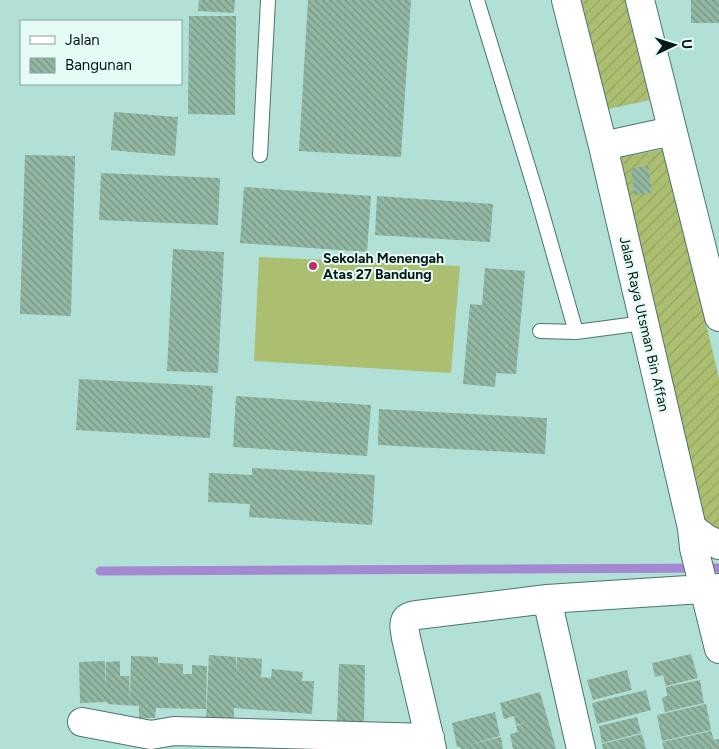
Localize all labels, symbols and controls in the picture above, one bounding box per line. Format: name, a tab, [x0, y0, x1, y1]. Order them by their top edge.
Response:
legend	[20, 20, 182, 85]
north arrow	[649, 20, 699, 70]
text: Jalan	[65, 31, 100, 49]
text: U	[678, 39, 695, 50]
text: Bangunan	[65, 56, 132, 74]
street label: Jalan Raya Utsman Bin Affan	[616, 235, 672, 413]
place label: Sekolah Menengah Atas 27 Bandung	[323, 250, 444, 283]
marker: Sekolah Menengah Atas 27 Bandung	[307, 260, 319, 272]

